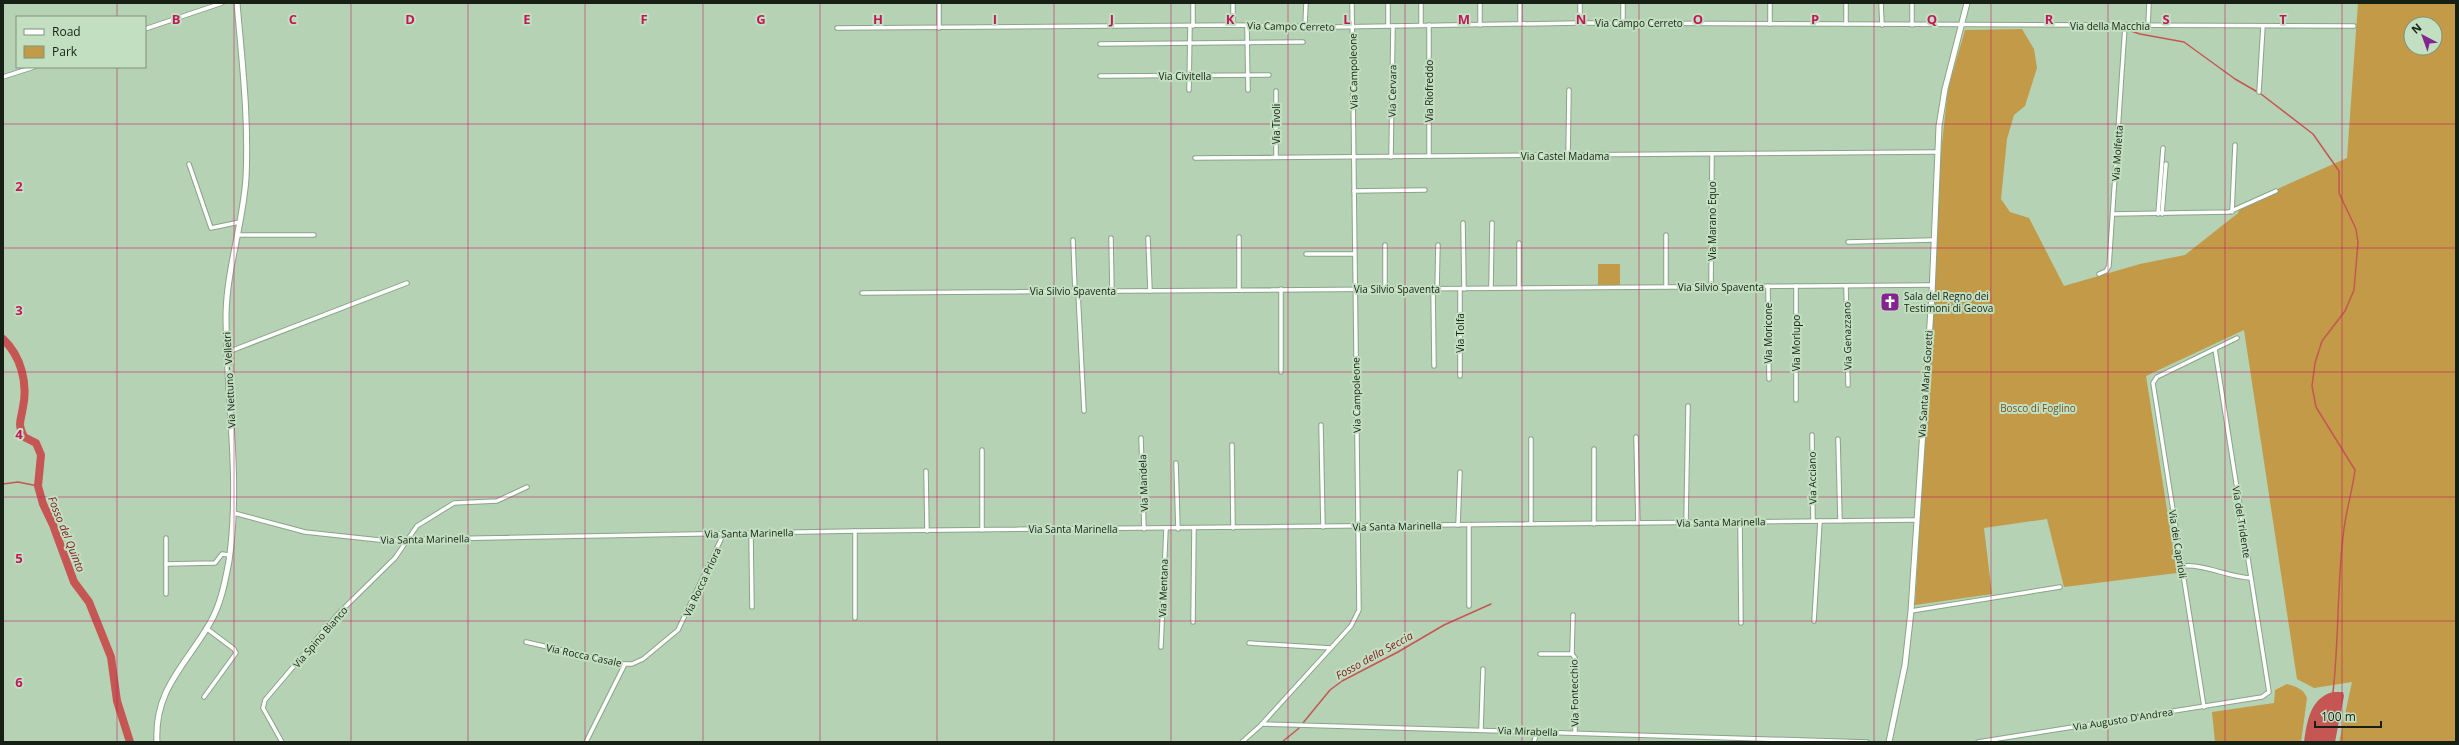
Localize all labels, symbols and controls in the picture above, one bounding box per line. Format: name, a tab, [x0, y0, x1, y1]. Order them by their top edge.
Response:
text: B	[172, 10, 181, 28]
text: C	[289, 10, 297, 28]
text: D	[405, 10, 415, 28]
text: E	[523, 10, 531, 28]
text: F	[640, 10, 648, 28]
text: G	[756, 10, 766, 28]
text: H	[873, 10, 883, 28]
text: I	[993, 10, 997, 28]
text: J	[1109, 10, 1114, 28]
text: K	[1226, 10, 1235, 28]
text: L	[1343, 10, 1351, 28]
text: M	[1458, 10, 1470, 28]
text: N	[1576, 10, 1586, 28]
text: O	[1693, 10, 1703, 28]
text: P	[1811, 10, 1819, 28]
text: Q	[1927, 10, 1937, 28]
text: R	[2045, 10, 2054, 28]
text: S	[2162, 10, 2170, 28]
text: T	[2279, 10, 2287, 28]
legend	[16, 16, 146, 68]
street label: Via Campo Cerreto	[1595, 16, 1683, 30]
north arrow	[2403, 16, 2443, 56]
street label: Via Campo Cerreto	[1247, 18, 1335, 34]
street label: Via della Macchia	[2070, 19, 2150, 33]
text: N	[2408, 19, 2424, 37]
text: Road	[52, 23, 81, 40]
street label: Via Campoleone	[1345, 33, 1361, 109]
text: Park	[52, 43, 78, 60]
street label: Via Riofreddo	[1422, 60, 1436, 122]
street label: Via Cervara	[1385, 64, 1399, 118]
street label: Via Civitella	[1159, 69, 1211, 83]
street label: Via Tivoli	[1269, 104, 1283, 144]
street label: Via Molfetta	[2108, 125, 2126, 181]
street label: Via Castel Madama	[1521, 149, 1609, 163]
text: 2	[15, 177, 23, 195]
street label: Via Marano Equo	[1705, 181, 1719, 261]
street label: Via Silvio Spaventa	[1678, 280, 1764, 294]
street label: Via Silvio Spaventa	[1354, 282, 1440, 296]
street label: Via Silvio Spaventa	[1030, 284, 1116, 298]
place label: Sala del Regno dei Testimoni di Geova	[1904, 289, 1993, 315]
church icon: Sala del Regno dei Testimoni di Geova	[1879, 291, 1901, 313]
text: 3	[15, 301, 23, 319]
street label: Via Moricone	[1761, 302, 1775, 363]
street label: Via Genazzano	[1839, 302, 1855, 370]
street label: Via Tolfa	[1453, 313, 1467, 353]
street label: Via Morlupo	[1789, 315, 1803, 371]
street label: Via Santa Maria Goretti	[1914, 330, 1936, 438]
street label: Via Nettuno - Velletri	[219, 332, 239, 428]
street label: Via Campoleone	[1348, 357, 1364, 433]
park label: Bosco di Foglino	[2000, 401, 2076, 415]
text: 4	[15, 425, 23, 443]
street label: Via Acciano	[1805, 451, 1819, 505]
street label: Via Mandela	[1135, 454, 1151, 512]
street label: Via del Tridente	[2229, 485, 2255, 559]
water label: Fosso del Quinto	[45, 494, 89, 574]
street label: Via dei Caprioli	[2166, 509, 2190, 579]
street label: Via Santa Marinella	[1676, 514, 1766, 530]
street label: Via Santa Marinella	[1352, 518, 1442, 534]
street label: Via Santa Marinella	[1028, 522, 1118, 536]
street label: Via Santa Marinella	[704, 525, 794, 541]
street label: Via Santa Marinella	[380, 531, 470, 547]
street label: Via Rocca Priora	[680, 545, 724, 619]
text: 5	[15, 549, 23, 567]
street label: Via Mentana	[1155, 559, 1171, 617]
street label: Via Spino Bianco	[289, 603, 351, 671]
water label: Fosso della Seccia	[1333, 627, 1415, 683]
street label: Via Rocca Casale	[545, 640, 623, 670]
street label: Via Fontecchio	[1566, 659, 1582, 727]
text: 6	[15, 673, 23, 691]
scale bar	[2315, 703, 2381, 729]
street label: Via Augusto D'Andrea	[2072, 704, 2174, 734]
text: 100 m	[2321, 708, 2356, 725]
street label: Via Mirabella	[1498, 723, 1558, 739]

